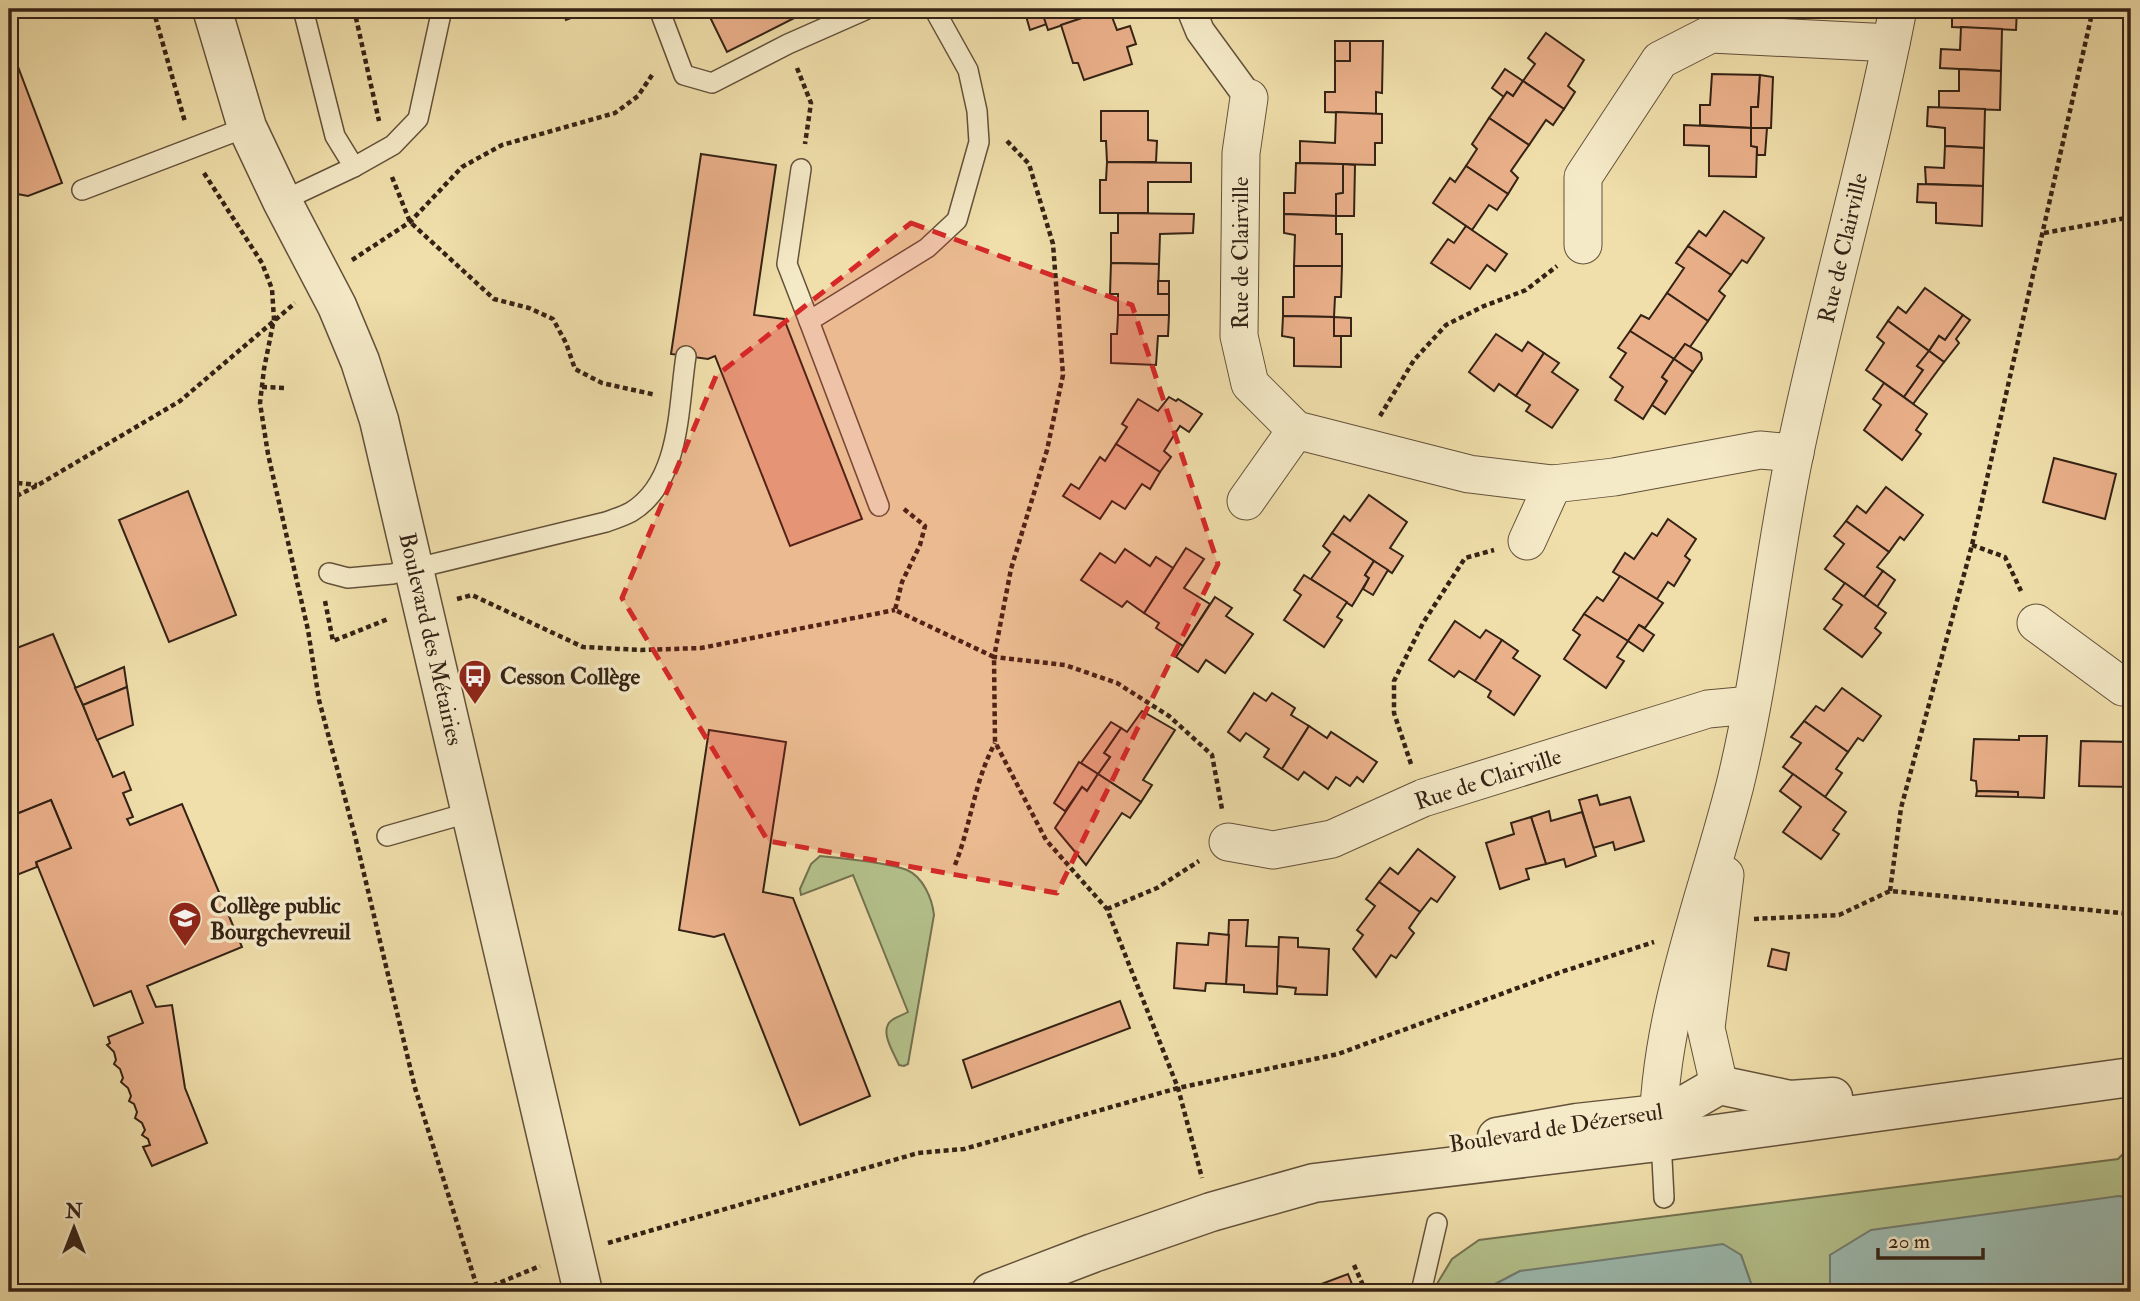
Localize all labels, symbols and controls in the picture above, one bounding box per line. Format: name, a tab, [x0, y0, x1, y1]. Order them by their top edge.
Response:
street label: Rue de Clairville	[1812, 170, 1874, 326]
street label: Rue de Clairville	[1226, 176, 1255, 329]
street label: Boulevard des Métairies	[392, 530, 470, 748]
bus stop icon: Cesson Collège	[456, 657, 494, 706]
place label: Cesson Collège	[500, 662, 640, 692]
street label: Rue de Clairville	[1411, 741, 1566, 816]
place label: Collège public Bourgchevreuil	[210, 891, 352, 947]
school or university icon: Collège public Bourgchevreuil	[166, 899, 204, 948]
street label: Boulevard de Dézerseul	[1447, 1097, 1665, 1159]
north arrow	[38, 1192, 108, 1262]
text: N	[64, 1200, 83, 1224]
scale bar	[1878, 1217, 1982, 1261]
text: 20 m	[1888, 1228, 1930, 1255]

